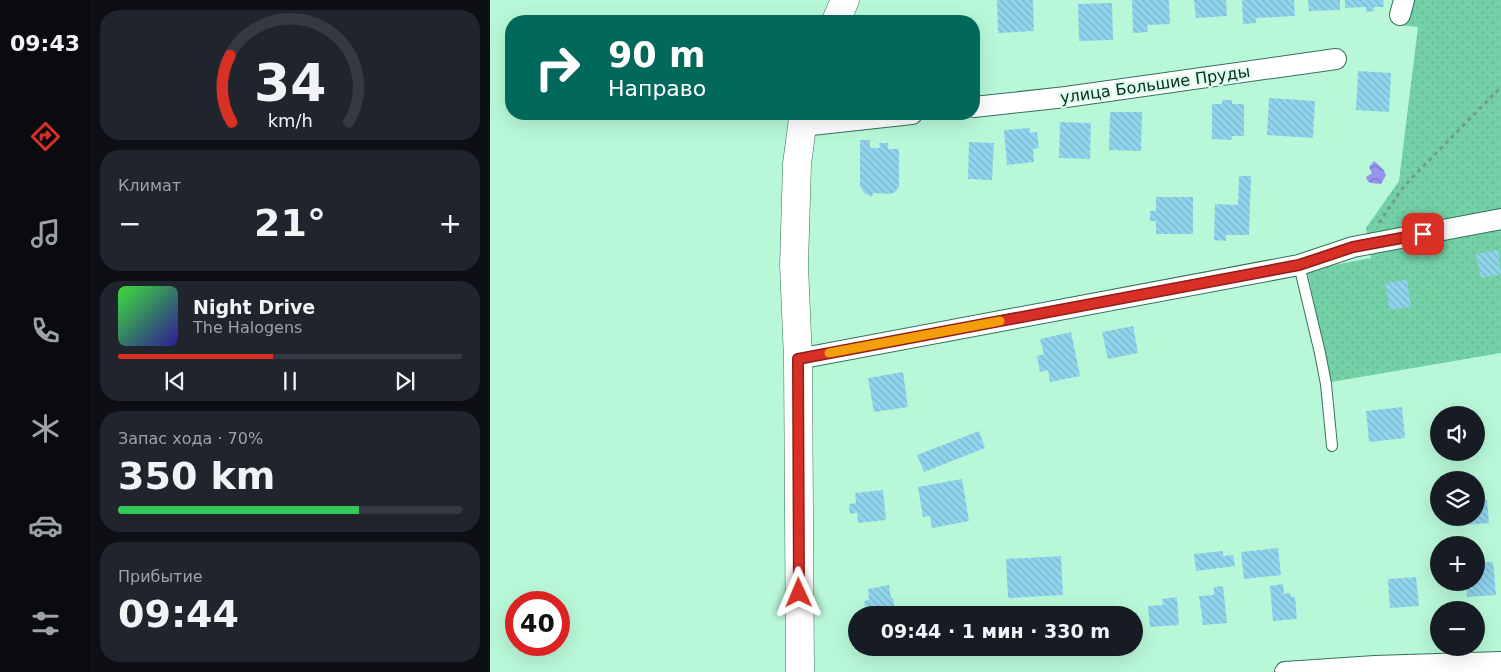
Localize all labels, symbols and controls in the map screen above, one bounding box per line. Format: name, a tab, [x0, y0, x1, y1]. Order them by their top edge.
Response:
text: 09:43	[10, 31, 80, 56]
icon: right	[525, 35, 590, 100]
text: 90 m	[608, 35, 705, 75]
text: 34	[254, 53, 326, 113]
street label: улица Большие Пруды	[1059, 62, 1251, 107]
text: Направо	[608, 76, 706, 101]
text: km/h	[267, 110, 313, 131]
icon: directions	[28, 119, 63, 154]
text: Климат	[118, 176, 181, 195]
text: 21°	[254, 201, 326, 245]
text: −	[118, 207, 141, 240]
text: +	[439, 207, 462, 240]
pin	[1402, 213, 1444, 255]
icon: music	[28, 216, 63, 251]
icon: arrive	[1409, 220, 1437, 248]
text: Night Drive	[193, 296, 315, 318]
icon: phone	[28, 313, 63, 348]
text: The Halogens	[193, 318, 302, 337]
icon: previous	[161, 367, 189, 395]
icon: pause	[276, 367, 304, 395]
icon: next	[391, 367, 419, 395]
map controls	[1430, 406, 1485, 656]
button: sound	[1430, 406, 1485, 461]
icon: climate	[28, 411, 63, 446]
text: Запас хода · 70%	[118, 429, 263, 448]
text: 350 km	[118, 454, 275, 498]
button: layers	[1430, 471, 1485, 526]
icon: car	[28, 508, 63, 543]
button: +	[1430, 536, 1485, 591]
position arrow	[772, 566, 824, 618]
text: Прибытие	[118, 567, 203, 586]
speed limit sign: 40	[505, 591, 570, 656]
text: 09:44	[118, 592, 239, 636]
button: −	[1430, 601, 1485, 656]
icon: filters	[28, 606, 63, 641]
text: 09:44 · 1 мин · 330 m	[881, 620, 1110, 642]

